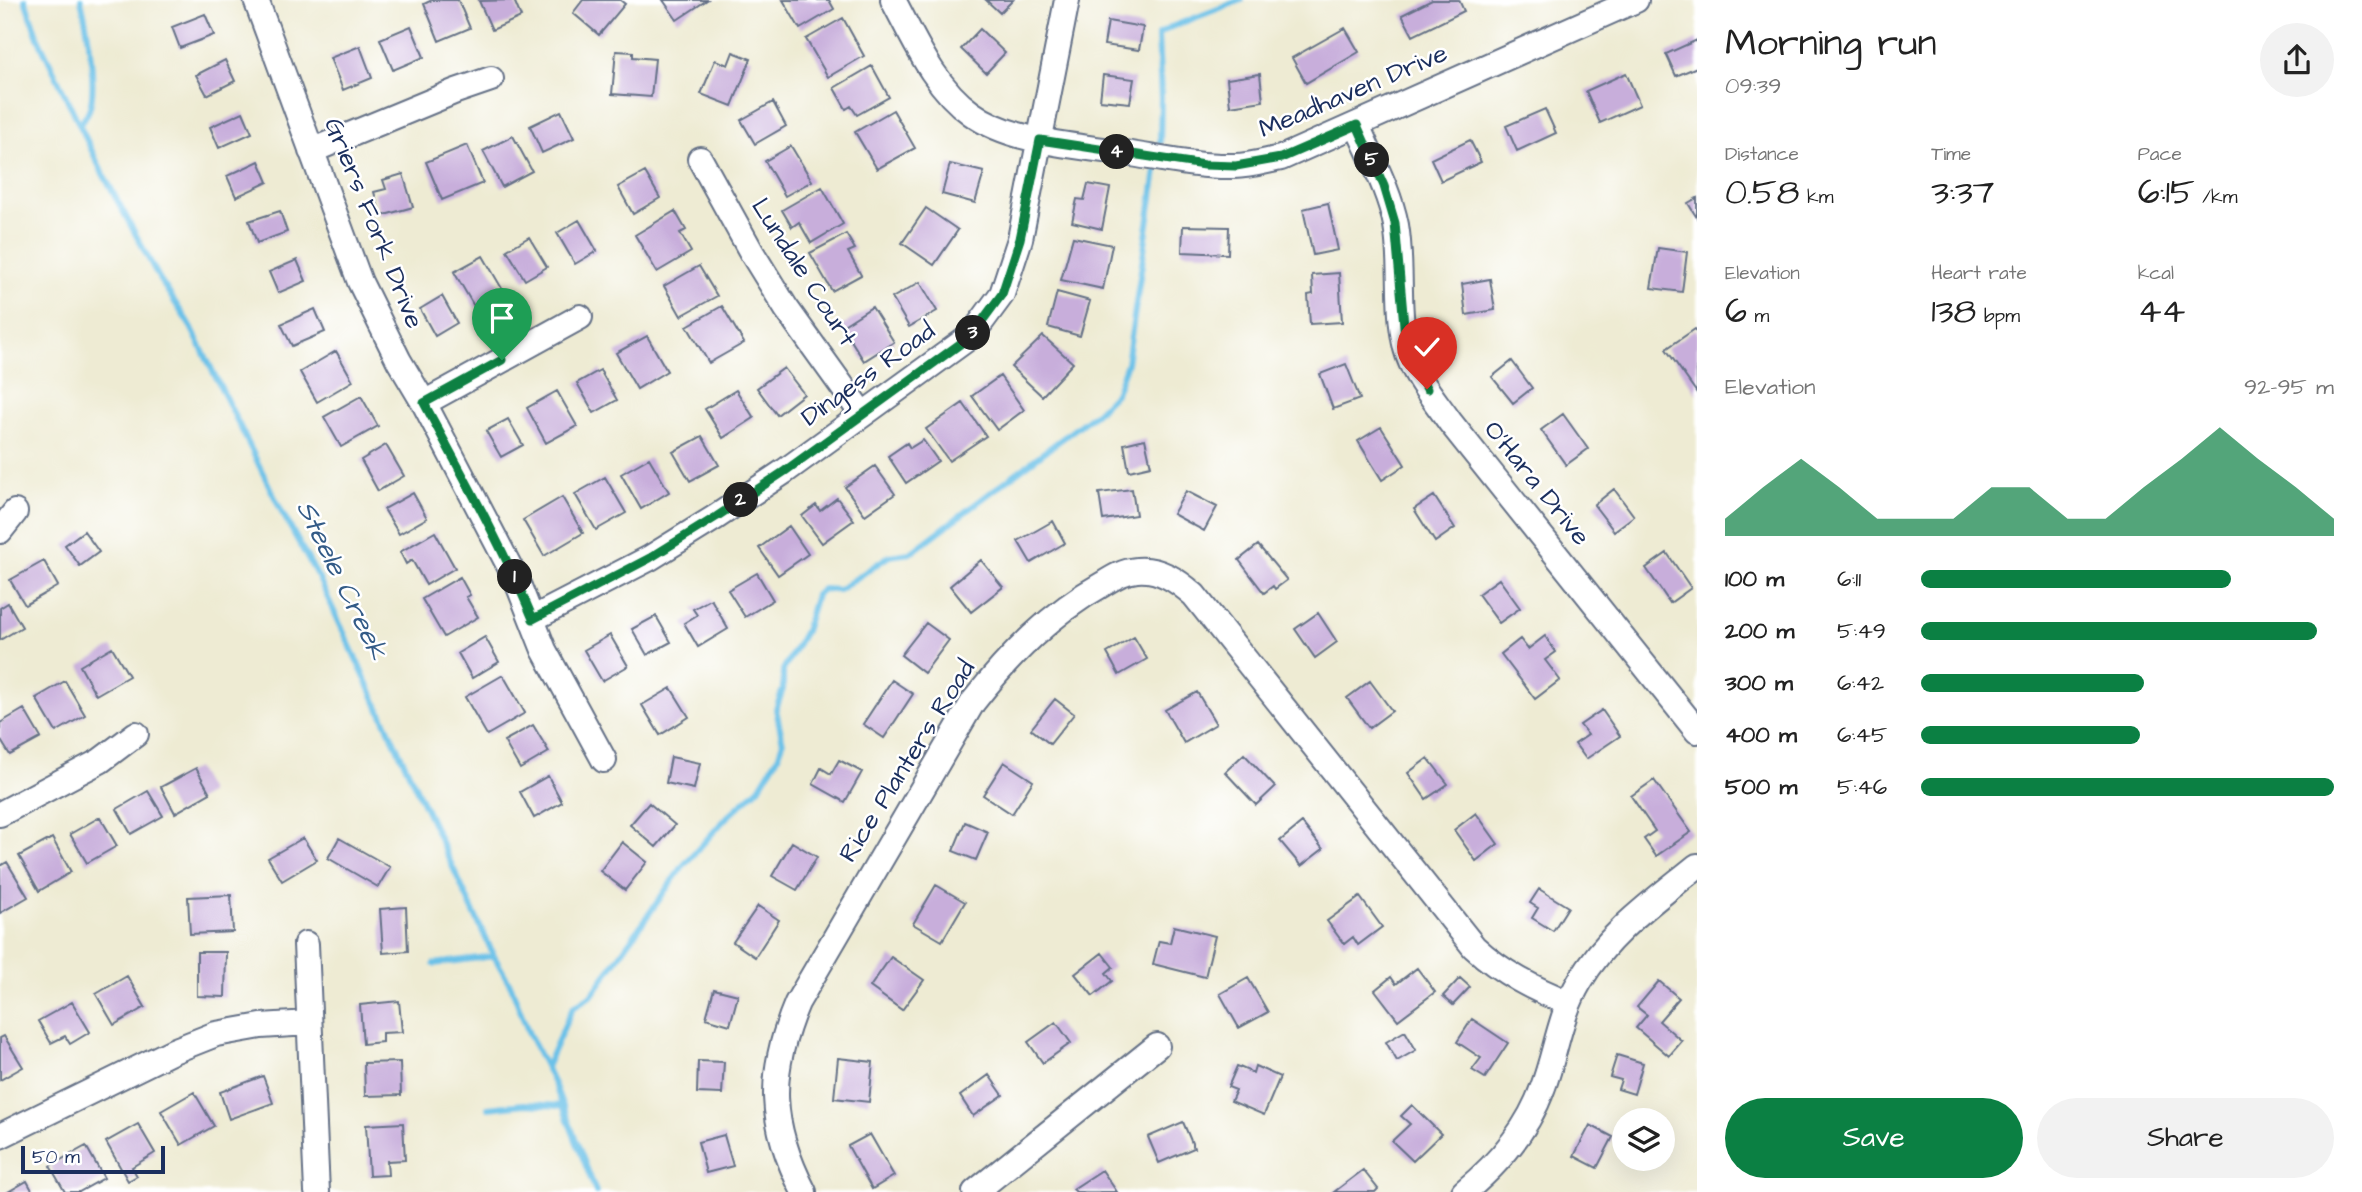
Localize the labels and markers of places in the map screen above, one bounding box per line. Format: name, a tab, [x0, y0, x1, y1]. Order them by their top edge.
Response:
pin: 4	[1100, 134, 1134, 170]
pin: 5	[1354, 142, 1390, 178]
pin	[472, 288, 532, 360]
pin: 3	[956, 316, 990, 350]
pin	[1397, 317, 1457, 389]
pin: 2	[724, 482, 758, 518]
pin: 1	[498, 560, 532, 594]

